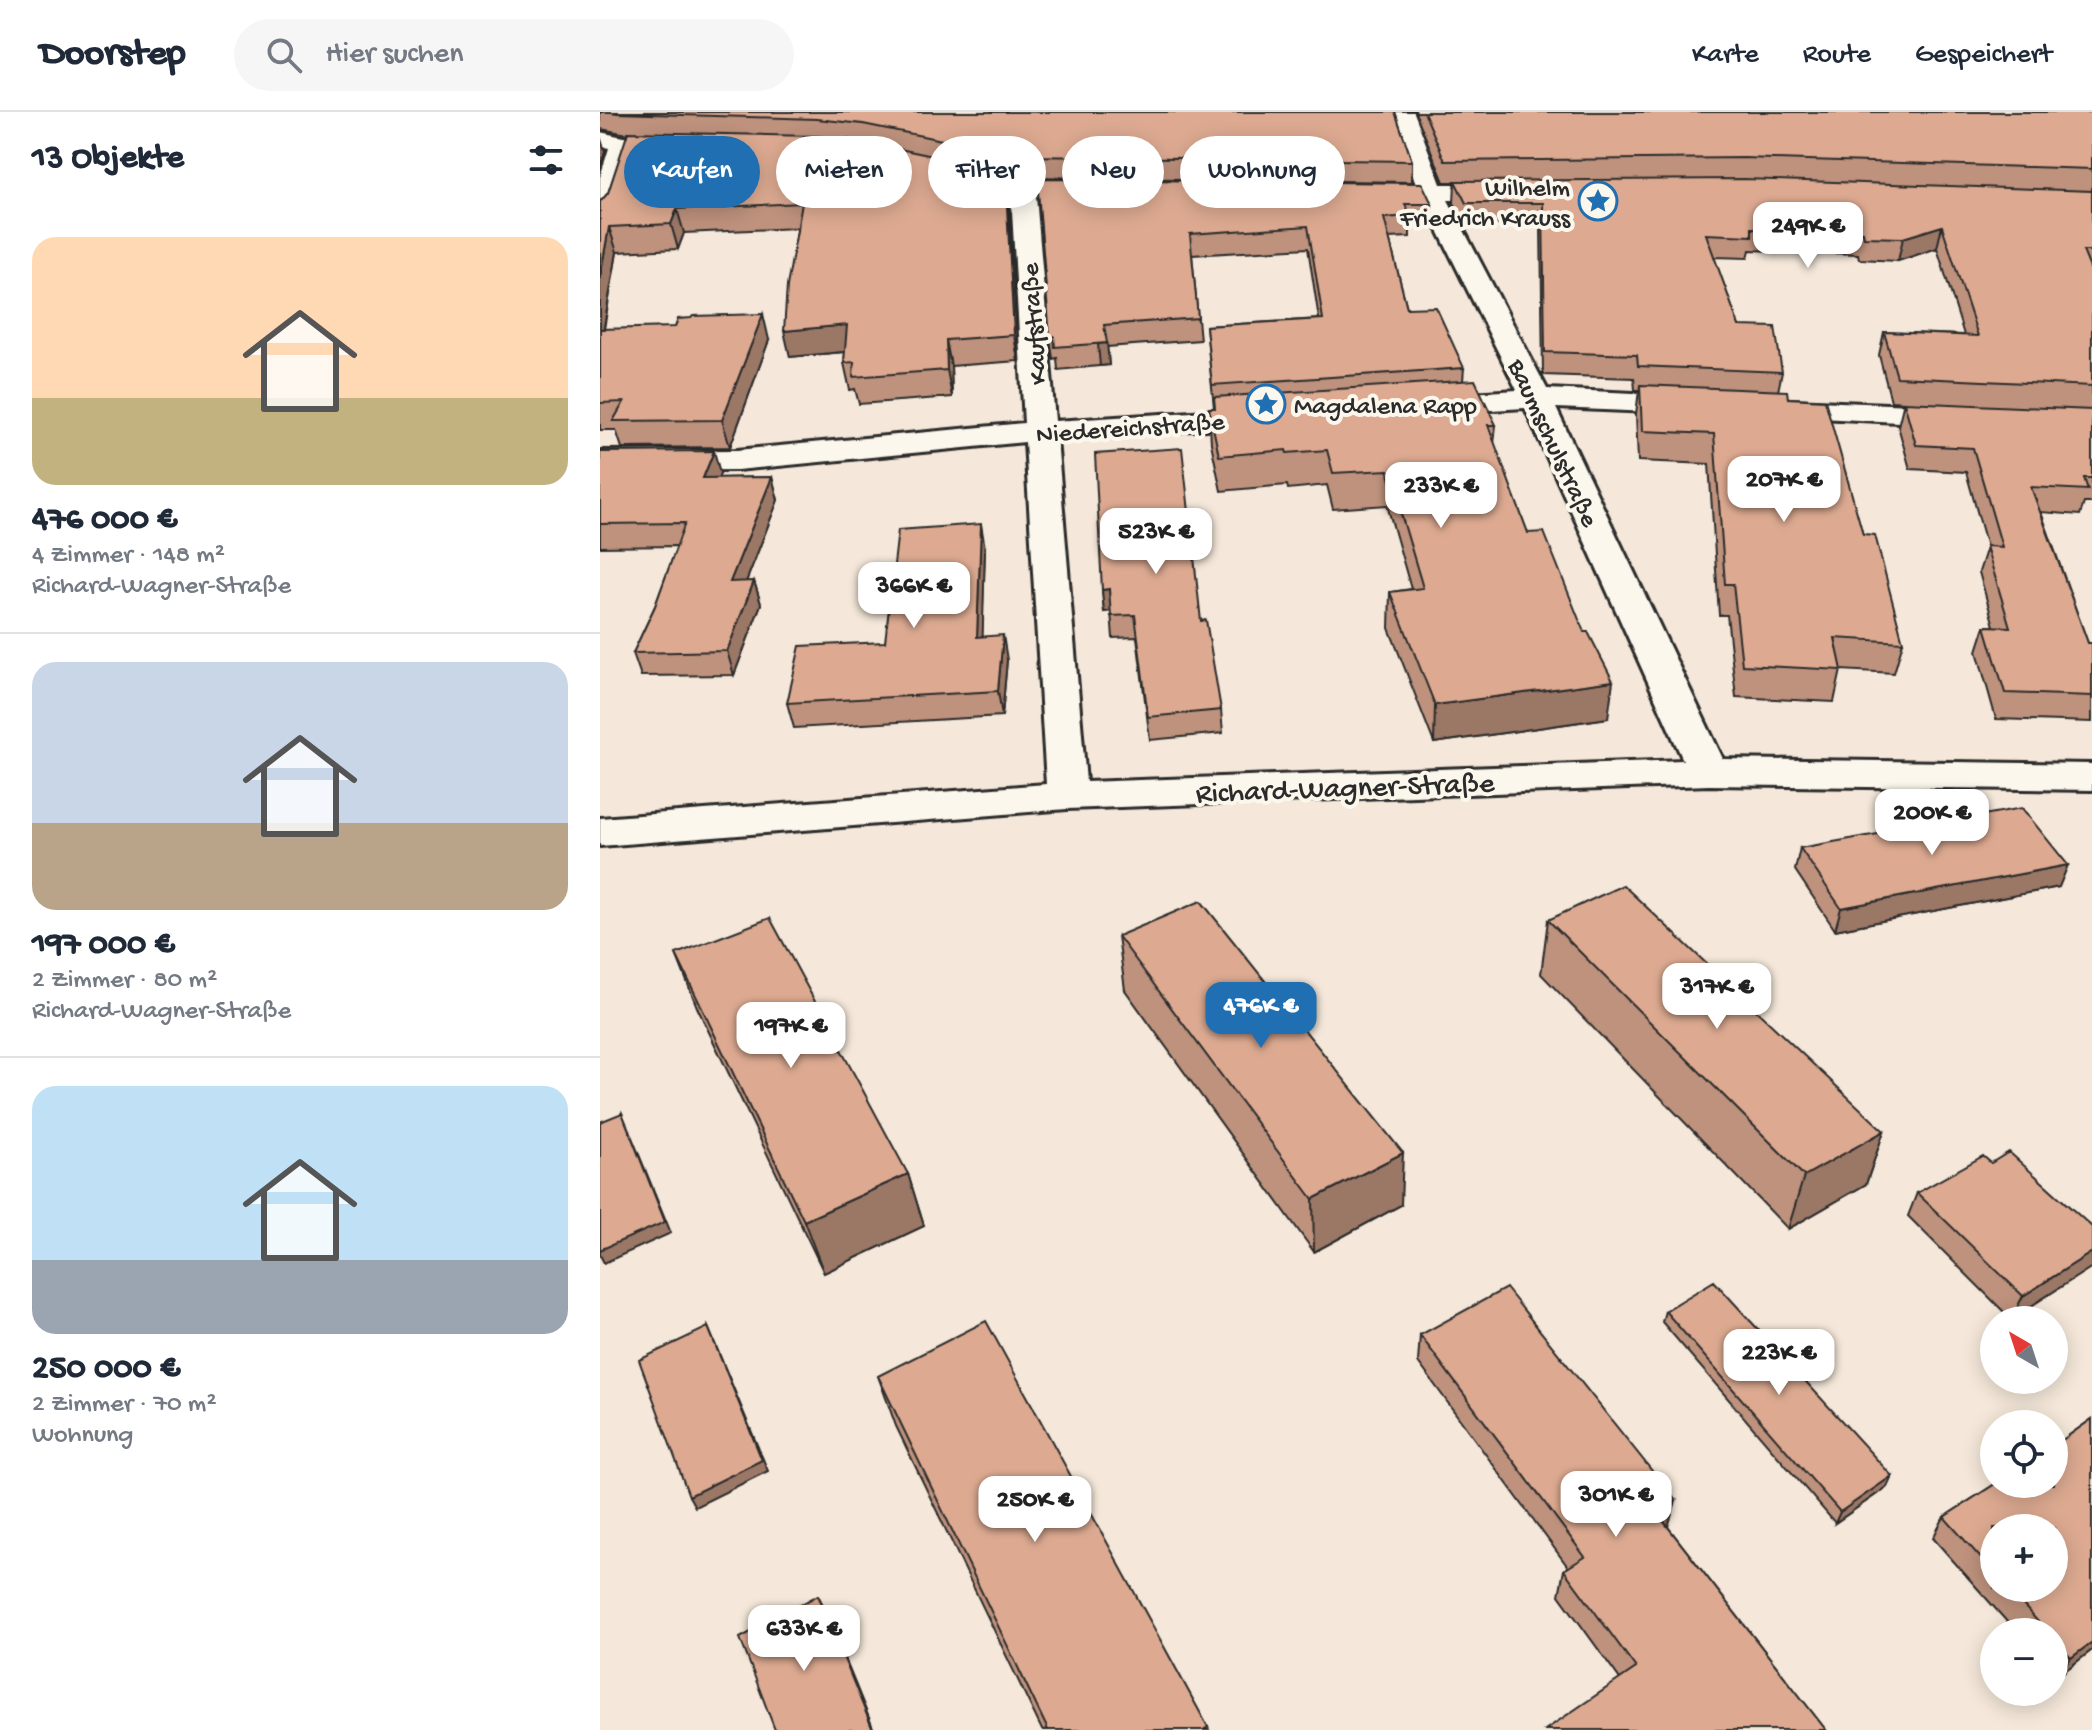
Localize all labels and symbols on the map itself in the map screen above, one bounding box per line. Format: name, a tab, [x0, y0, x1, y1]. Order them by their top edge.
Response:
place label: Wilhelm Friedrich Krauss	[1399, 175, 1571, 236]
place icon: Wilhelm Friedrich Krauss	[1577, 180, 1619, 222]
pin: 249K €	[1743, 202, 1873, 270]
street label: Kaufstraße	[1017, 261, 1056, 386]
street label: Baumschulstraße	[1498, 354, 1604, 533]
place icon: Magdalena Rapp	[1245, 383, 1287, 425]
place label: Magdalena Rapp	[1294, 393, 1477, 424]
street label: Niedereichstraße	[1035, 408, 1226, 453]
pin: 207K €	[1719, 456, 1849, 524]
pin: 233K €	[1376, 462, 1506, 530]
pin: 523K €	[1091, 508, 1221, 576]
pin: 366K €	[849, 562, 979, 630]
street label: Richard-Wagner-Straße	[1195, 768, 1496, 813]
pin: 200K €	[1867, 789, 1997, 857]
pin: 317K €	[1652, 963, 1782, 1031]
pin: 476K €	[1196, 982, 1326, 1050]
pin: 197K €	[726, 1002, 856, 1070]
north arrow	[1980, 1306, 2068, 1394]
pin: 223K €	[1714, 1329, 1844, 1397]
pin: 301K €	[1551, 1471, 1681, 1539]
pin: 250K €	[970, 1476, 1100, 1544]
pin: 633K €	[739, 1605, 869, 1673]

